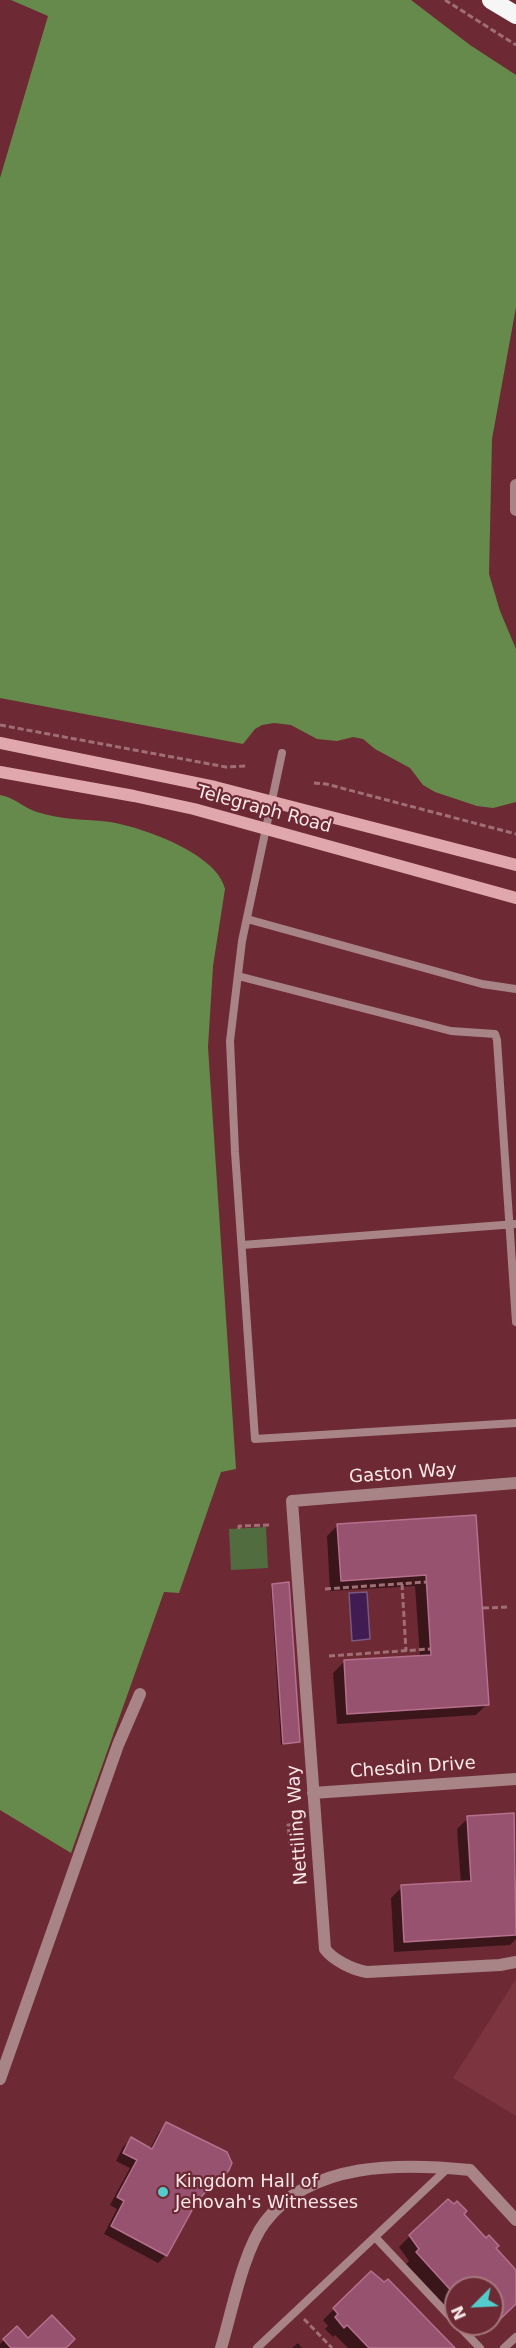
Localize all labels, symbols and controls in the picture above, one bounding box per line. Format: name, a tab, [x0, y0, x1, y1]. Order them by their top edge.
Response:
street label: Telegraph Road	[194, 782, 334, 838]
street label: Gaston Way	[348, 1459, 458, 1489]
street label: Chesdin Drive	[349, 1753, 477, 1783]
street label: Nettiling Way	[283, 1764, 313, 1886]
place label: Kingdom Hall of Jehovah's Witnesses	[175, 2171, 358, 2214]
marker: Kingdom Hall of Jehovah's Witnesses	[156, 2185, 170, 2199]
north arrow	[444, 2276, 504, 2336]
text: N	[448, 2303, 470, 2323]

